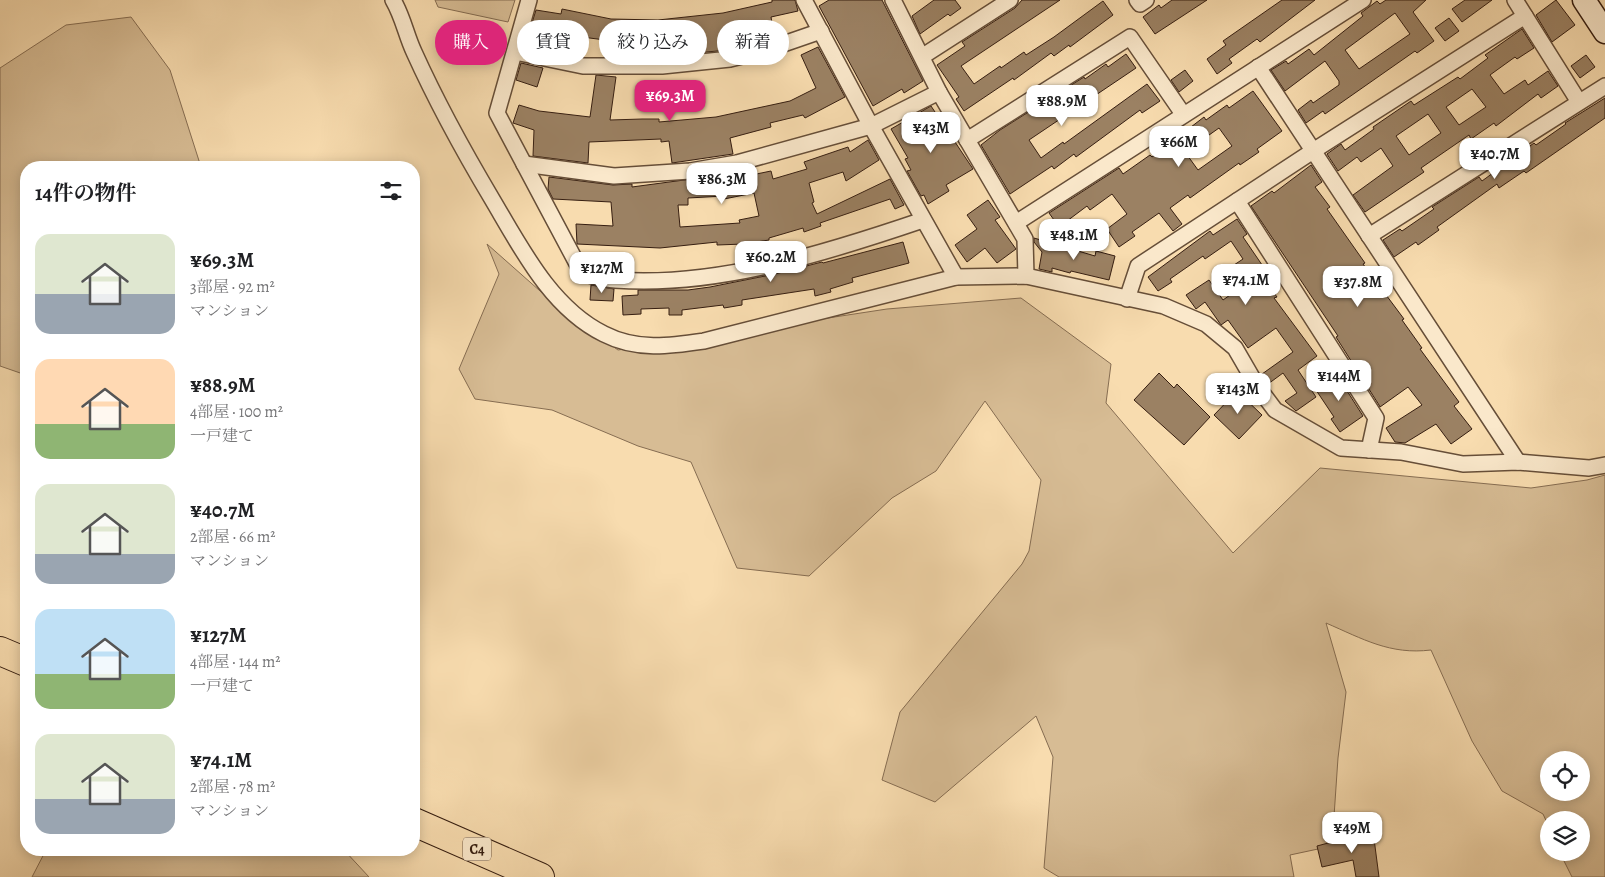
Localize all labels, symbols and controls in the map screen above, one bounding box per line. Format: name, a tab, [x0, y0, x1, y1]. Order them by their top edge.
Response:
chip: 購入	[435, 20, 507, 65]
chip: 賃貸	[517, 20, 589, 65]
chip: 絞り込み	[599, 20, 707, 65]
chip: 新着	[717, 20, 789, 65]
pin: ¥69.3M	[629, 80, 711, 122]
pin: ¥88.9M	[1021, 84, 1103, 127]
text: ¥69.3M	[646, 85, 694, 107]
text: ¥88.9M	[1037, 90, 1087, 112]
pin: ¥43M	[901, 112, 961, 154]
text: ¥43M	[912, 117, 950, 139]
pin: ¥66M	[1149, 126, 1209, 168]
text: ¥66M	[1160, 131, 1198, 153]
pin: ¥40.7M	[1454, 138, 1536, 180]
text: ¥40.7M	[1470, 143, 1520, 165]
pin: ¥86.3M	[681, 162, 763, 205]
text: ¥86.3M	[697, 168, 747, 190]
icon: filters	[377, 177, 405, 205]
text: 14件の物件	[35, 179, 136, 207]
pin: ¥48.1M	[1033, 218, 1115, 261]
text: ¥48.1M	[1050, 224, 1098, 246]
pin: ¥60.2M	[730, 240, 812, 283]
text: ¥69.3M	[190, 246, 254, 274]
text: ¥60.2M	[746, 246, 796, 268]
pin: ¥127M	[567, 252, 637, 294]
icon: home	[75, 254, 135, 314]
text: ¥127M	[581, 257, 623, 279]
pin: ¥74.1M	[1205, 264, 1287, 306]
pin: ¥37.8M	[1317, 266, 1399, 308]
text: ¥74.1M	[1222, 269, 1270, 291]
text: ¥37.8M	[1334, 271, 1382, 293]
text: 3部屋 · 92 m²	[190, 276, 275, 298]
text: マンション	[190, 300, 269, 322]
pin: ¥144M	[1304, 360, 1374, 402]
text: ¥144M	[1317, 365, 1361, 387]
text: ¥88.9M	[190, 371, 255, 399]
pin: ¥143M	[1203, 372, 1273, 415]
text: ¥143M	[1217, 378, 1259, 400]
icon: home	[75, 379, 135, 439]
text: 4部屋 · 100 m²	[190, 401, 283, 423]
text: 一戸建て	[190, 425, 254, 447]
text: ¥40.7M	[190, 496, 255, 524]
icon: home	[75, 504, 135, 564]
text: 2部屋 · 66 m²	[190, 526, 276, 548]
text: マンション	[190, 550, 269, 572]
text: ¥127M	[190, 621, 246, 649]
icon: home	[75, 629, 135, 689]
text: 4部屋 · 144 m²	[190, 651, 280, 673]
text: 一戸建て	[190, 675, 254, 697]
text: ¥74.1M	[190, 746, 252, 774]
map controls	[1540, 751, 1590, 861]
button: locate	[1540, 751, 1590, 801]
icon: home	[75, 754, 135, 814]
text: 2部屋 · 78 m²	[190, 776, 275, 798]
text: マンション	[190, 800, 269, 822]
button: layers	[1540, 811, 1590, 861]
pin: ¥49M	[1322, 812, 1382, 854]
text: ¥49M	[1333, 817, 1371, 839]
road number: C4	[463, 838, 491, 861]

